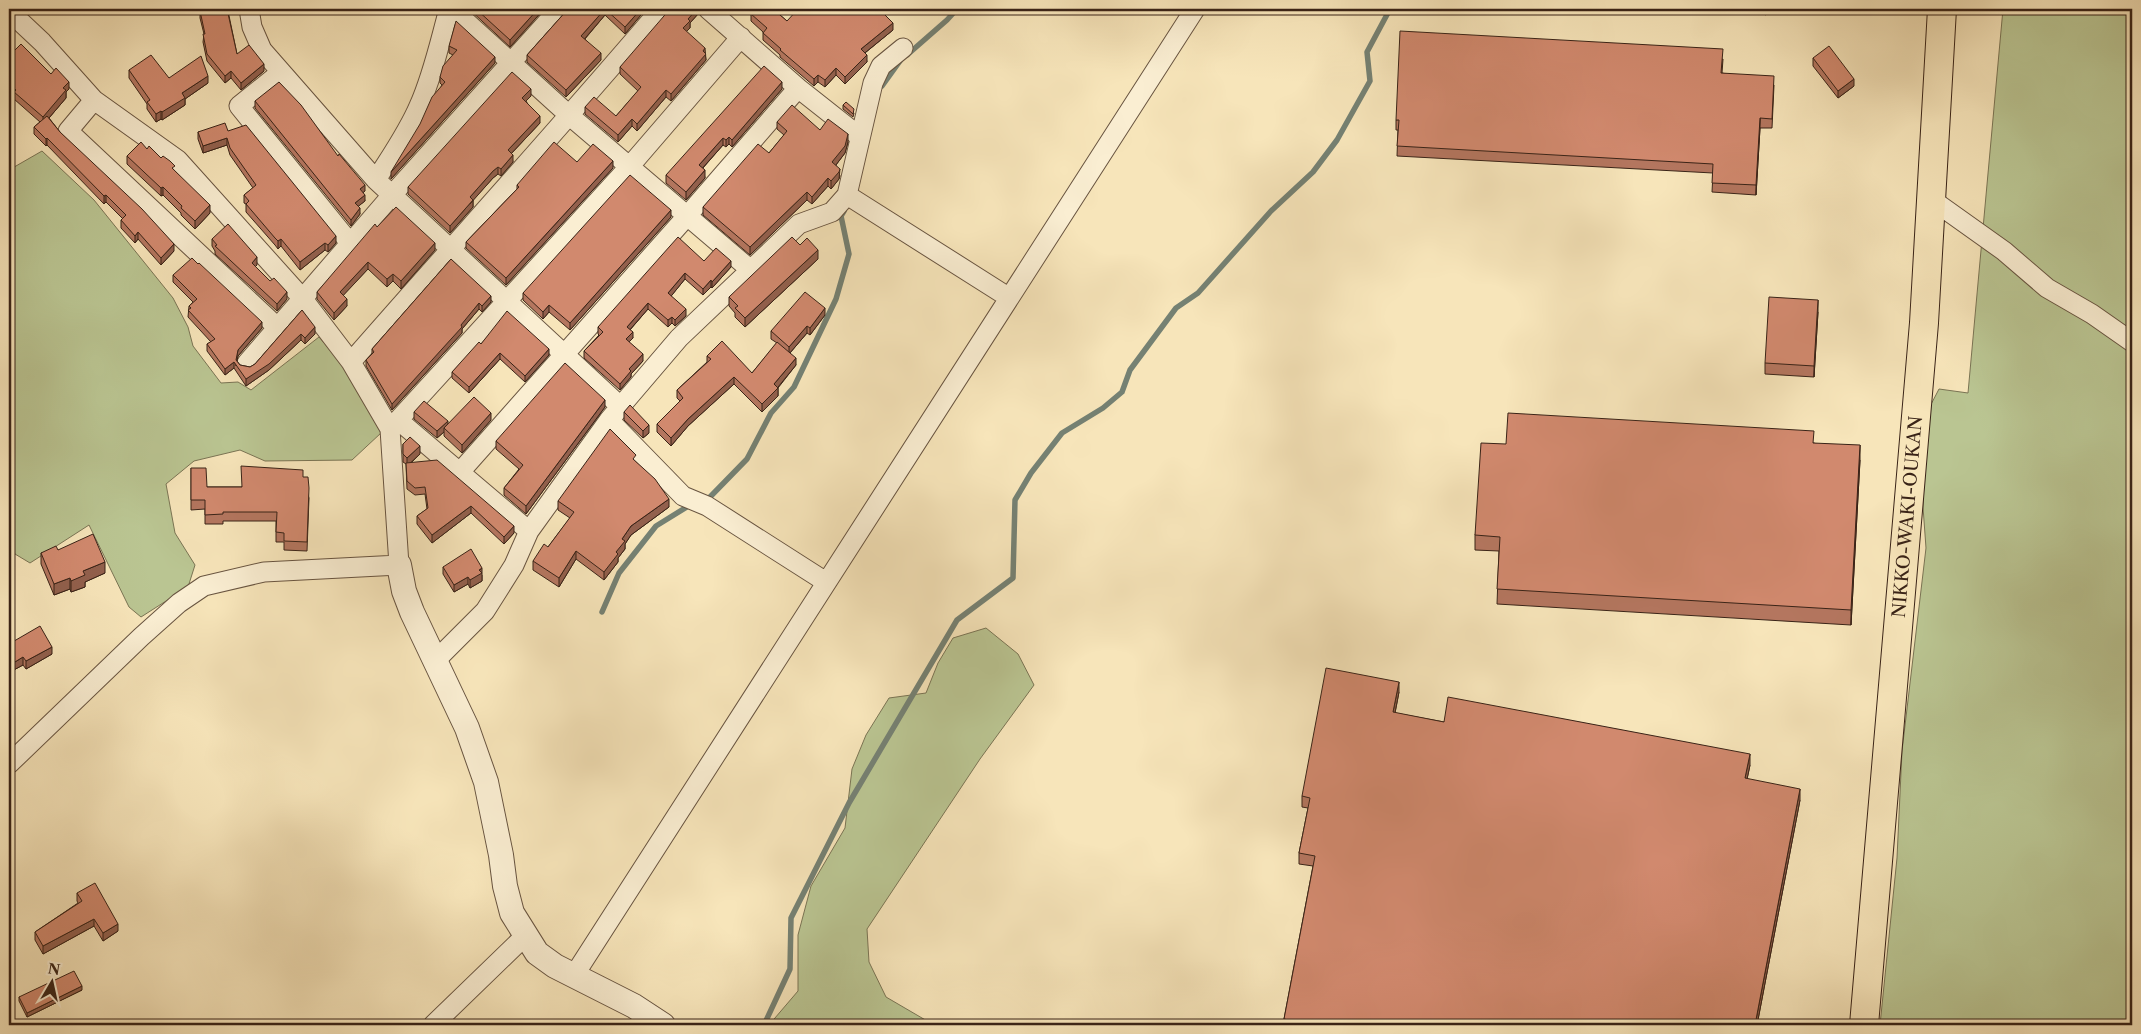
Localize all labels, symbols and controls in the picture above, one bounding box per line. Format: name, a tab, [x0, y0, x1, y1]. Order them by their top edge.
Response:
street label: NIKKO-WAKI-OUKAN	[1888, 415, 1927, 619]
north arrow	[28, 956, 78, 1006]
text: N	[47, 959, 61, 979]

